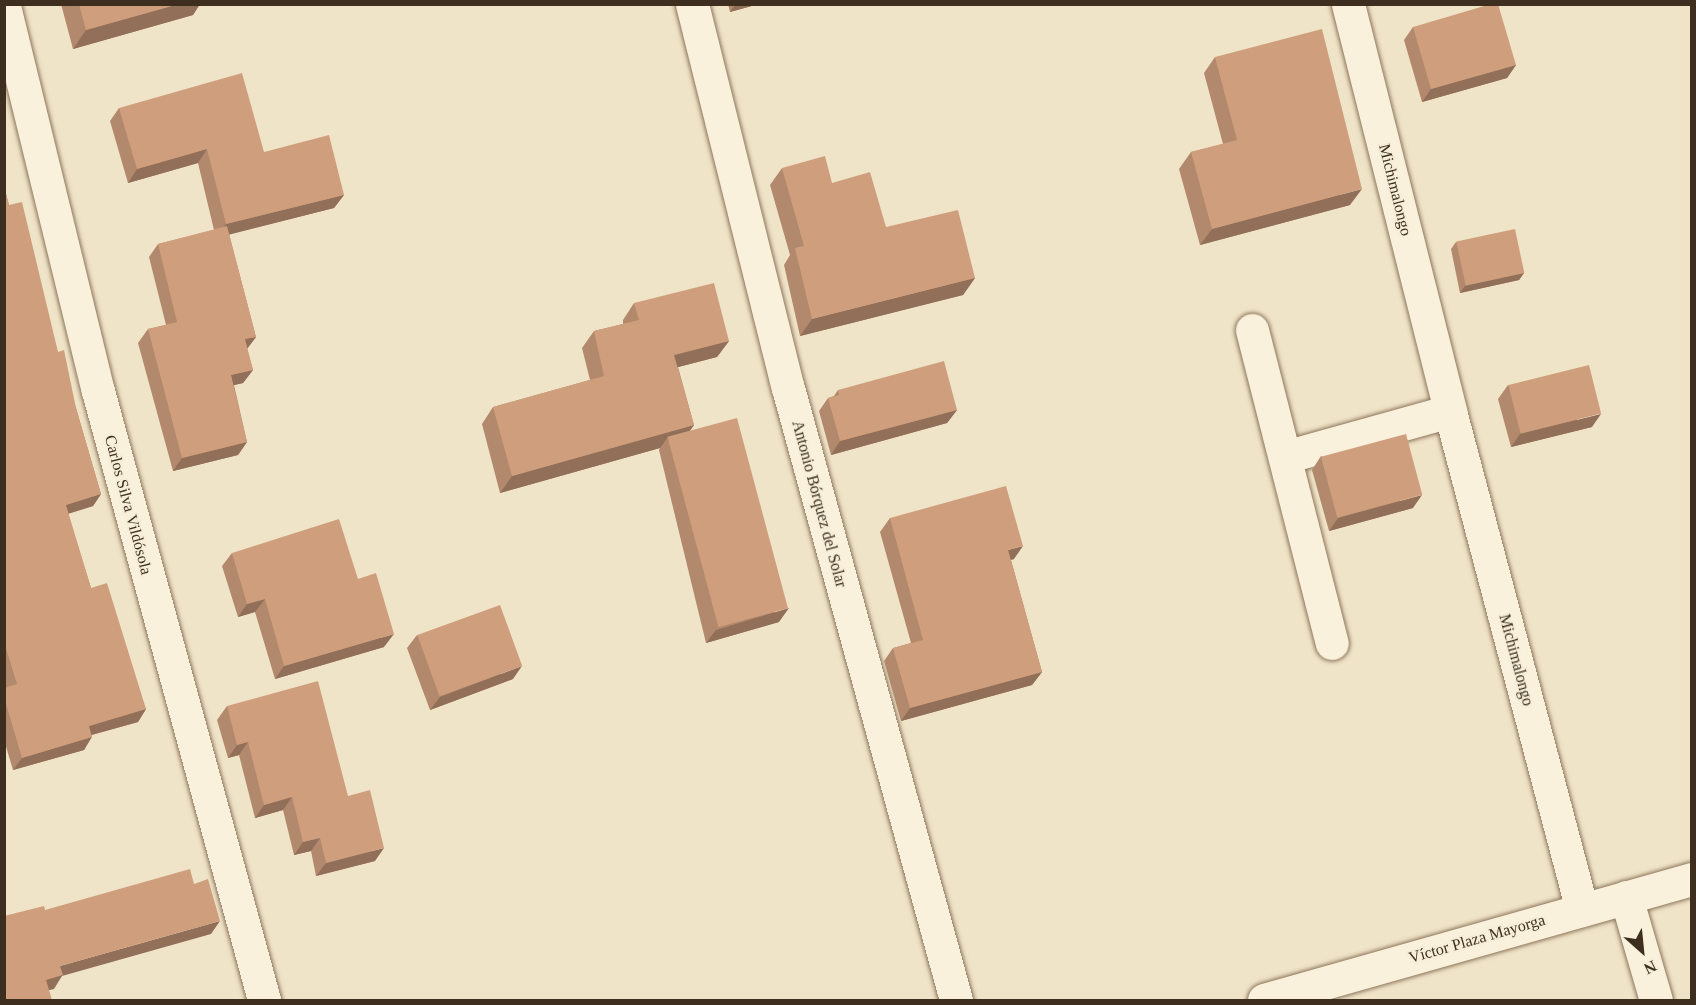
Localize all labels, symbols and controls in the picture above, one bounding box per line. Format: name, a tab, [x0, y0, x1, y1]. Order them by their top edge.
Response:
street label: Michimalongo	[1374, 142, 1416, 238]
street label: Antonio Bórquez del Solar	[787, 418, 851, 590]
street label: Carlos Silva Vildósola	[100, 433, 156, 577]
street label: Michimalongo	[1495, 612, 1537, 708]
street label: Víctor Plaza Mayorga	[1407, 910, 1547, 968]
north arrow	[1612, 921, 1672, 981]
text: N	[1641, 957, 1659, 978]

